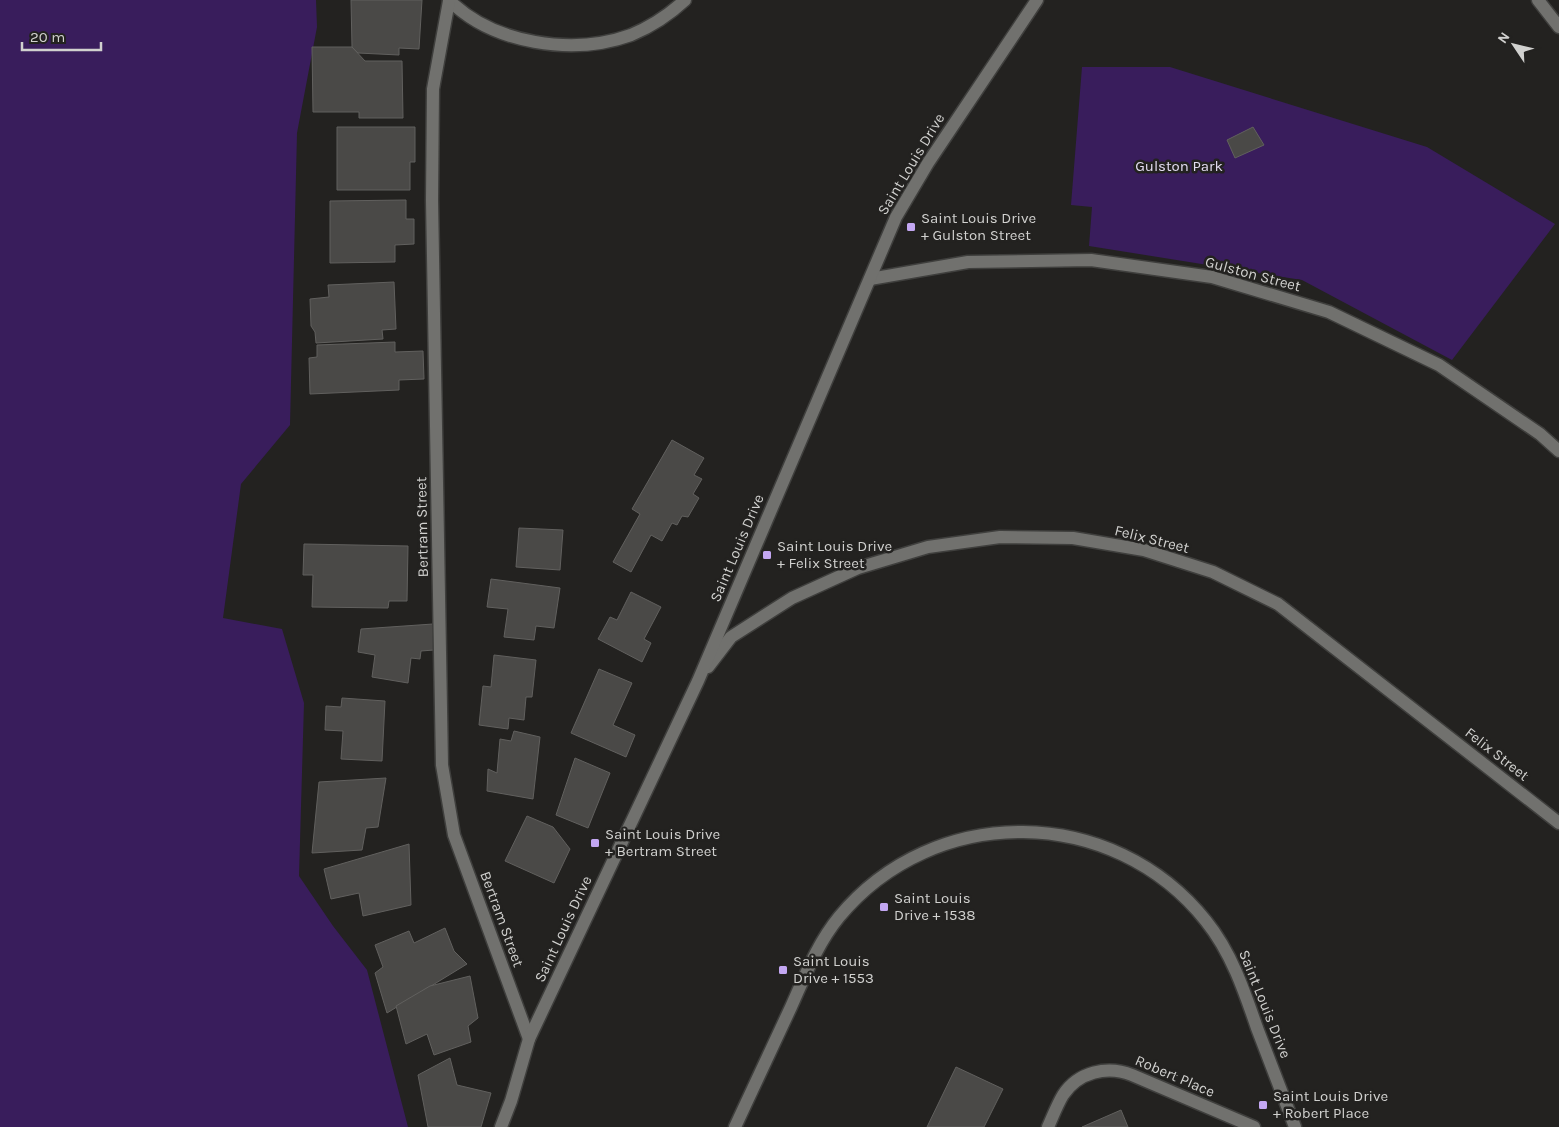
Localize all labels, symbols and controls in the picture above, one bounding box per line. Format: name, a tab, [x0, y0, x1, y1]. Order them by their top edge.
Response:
scale bar	[22, 20, 101, 52]
north arrow	[1489, 20, 1539, 70]
text: 20 m	[30, 28, 65, 46]
text: N	[1494, 29, 1514, 47]
street label: Saint Louis Drive	[874, 110, 948, 218]
park label: Gulston Park	[1135, 157, 1223, 175]
place label: Saint Louis Drive + Gulston Street	[921, 209, 1036, 244]
marker: Saint Louis Drive + Gulston Street	[905, 221, 917, 233]
street label: Gulston Street	[1203, 253, 1303, 296]
street label: Bertram Street	[412, 476, 432, 577]
street label: Saint Louis Drive	[706, 491, 768, 605]
street label: Felix Street	[1113, 521, 1191, 557]
place label: Saint Louis Drive + Felix Street	[777, 537, 892, 572]
marker: Saint Louis Drive + Felix Street	[761, 549, 773, 561]
street label: Felix Street	[1461, 723, 1533, 785]
place label: Saint Louis Drive + Bertram Street	[605, 825, 720, 860]
marker: Saint Louis Drive + Bertram Street	[589, 837, 601, 849]
street label: Bertram Street	[476, 869, 528, 970]
street label: Saint Louis Drive	[530, 873, 596, 985]
place label: Saint Louis Drive + 1538	[894, 889, 976, 924]
marker: Saint Louis Drive + 1538	[878, 901, 890, 913]
street label: Saint Louis Drive	[1235, 947, 1295, 1061]
place label: Saint Louis Drive + 1553	[793, 952, 874, 987]
marker: Saint Louis Drive + 1553	[777, 964, 789, 976]
street label: Robert Place	[1132, 1051, 1218, 1101]
place label: Saint Louis Drive + Robert Place	[1273, 1087, 1388, 1122]
marker: Saint Louis Drive + Robert Place	[1257, 1099, 1269, 1111]

